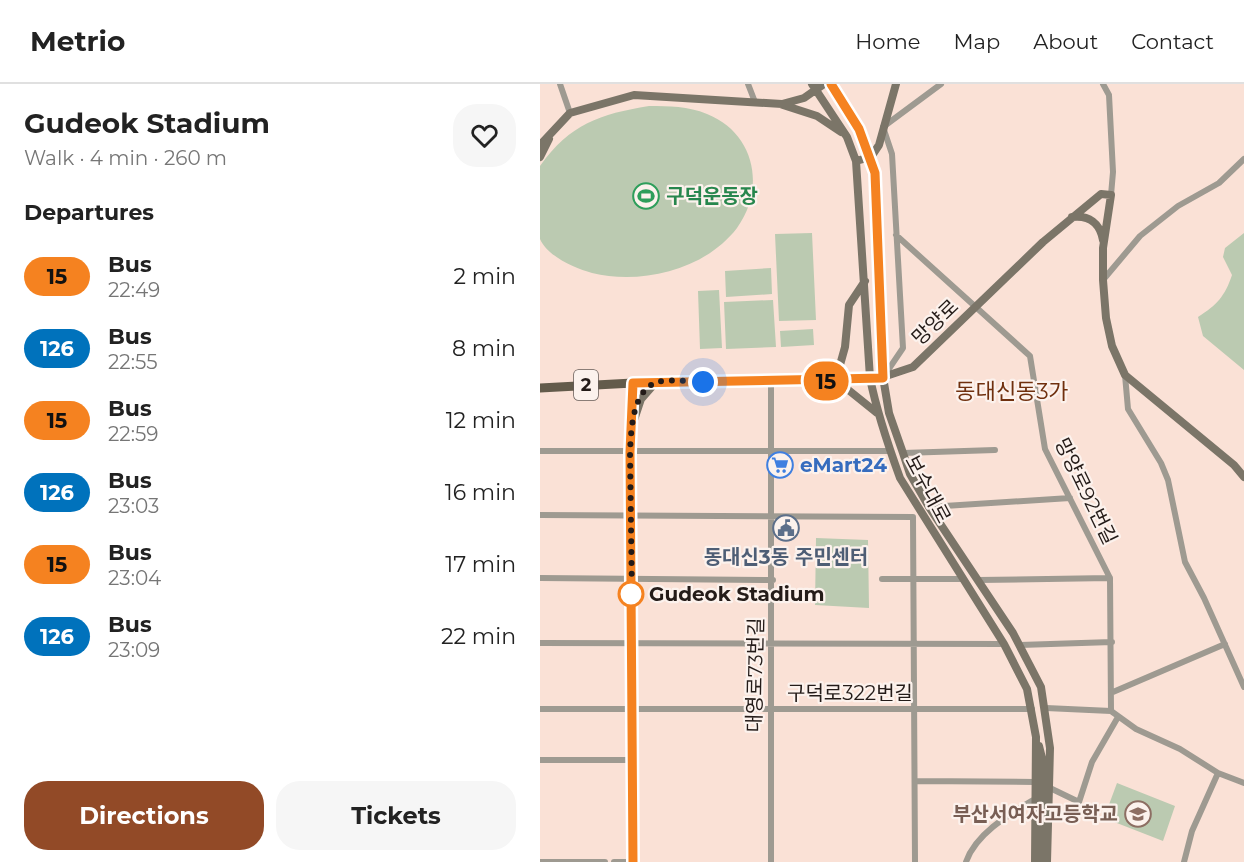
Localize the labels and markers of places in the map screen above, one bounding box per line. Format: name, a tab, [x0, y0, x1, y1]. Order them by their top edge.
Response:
sports icon: 구덕운동장	[631, 181, 661, 211]
place label: 구덕운동장	[666, 184, 758, 208]
supermarket icon: eMart24	[765, 450, 795, 480]
place label: eMart24	[800, 453, 887, 477]
public building icon: 동대신3동 주민센터	[771, 513, 801, 543]
place label: 동대신3동 주민센터	[704, 545, 868, 569]
marker: Gudeok Stadium	[618, 581, 644, 607]
place label: Gudeok Stadium	[649, 582, 825, 606]
school or university icon: 부산서여자고등학교	[1123, 799, 1153, 829]
place label: 부산서여자고등학교	[952, 802, 1118, 826]

